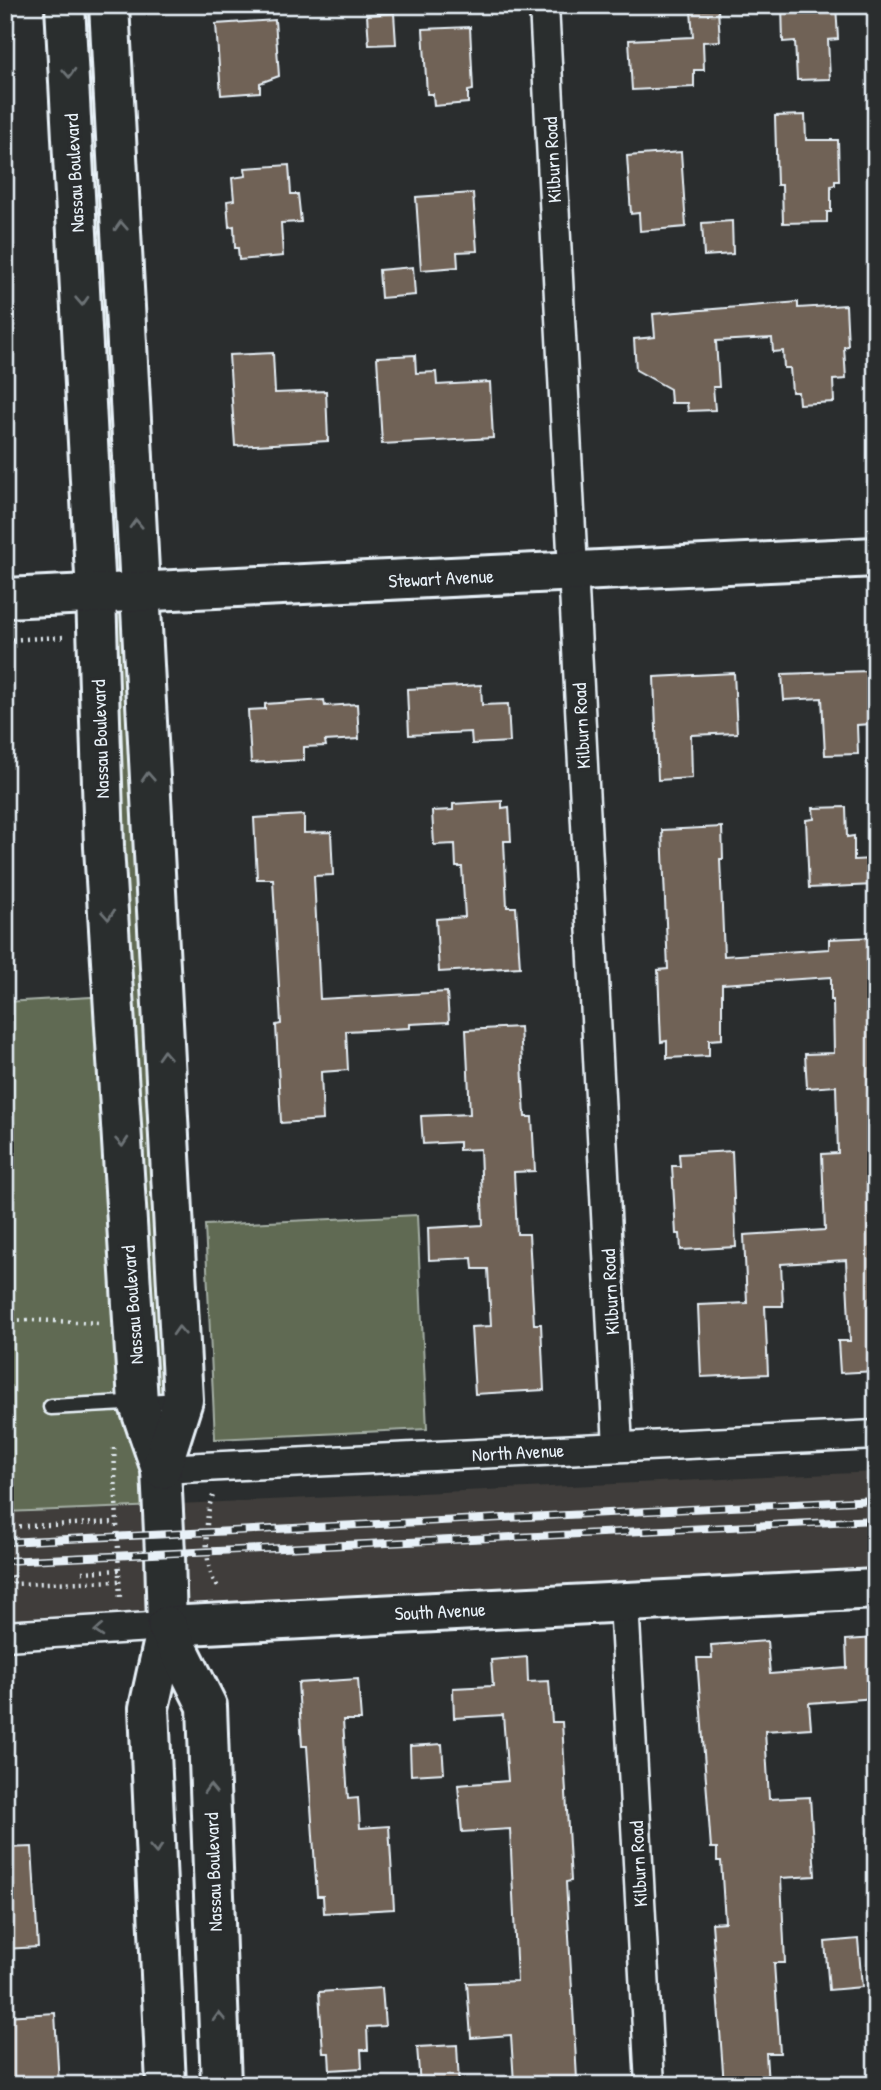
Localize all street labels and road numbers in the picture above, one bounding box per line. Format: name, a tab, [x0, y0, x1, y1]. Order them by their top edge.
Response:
street label: Nassau Boulevard	[58, 112, 90, 233]
street label: Kilburn Road	[537, 116, 567, 204]
street label: Stewart Avenue	[388, 562, 495, 594]
street label: Nassau Boulevard	[85, 679, 115, 799]
street label: Kilburn Road	[566, 682, 596, 770]
street label: Nassau Boulevard	[115, 1244, 149, 1365]
street label: Kilburn Road	[595, 1248, 625, 1336]
street label: North Avenue	[471, 1437, 565, 1467]
street label: South Avenue	[394, 1596, 487, 1626]
street label: Nassau Boulevard	[198, 1812, 228, 1932]
street label: Kilburn Road	[623, 1820, 653, 1908]

